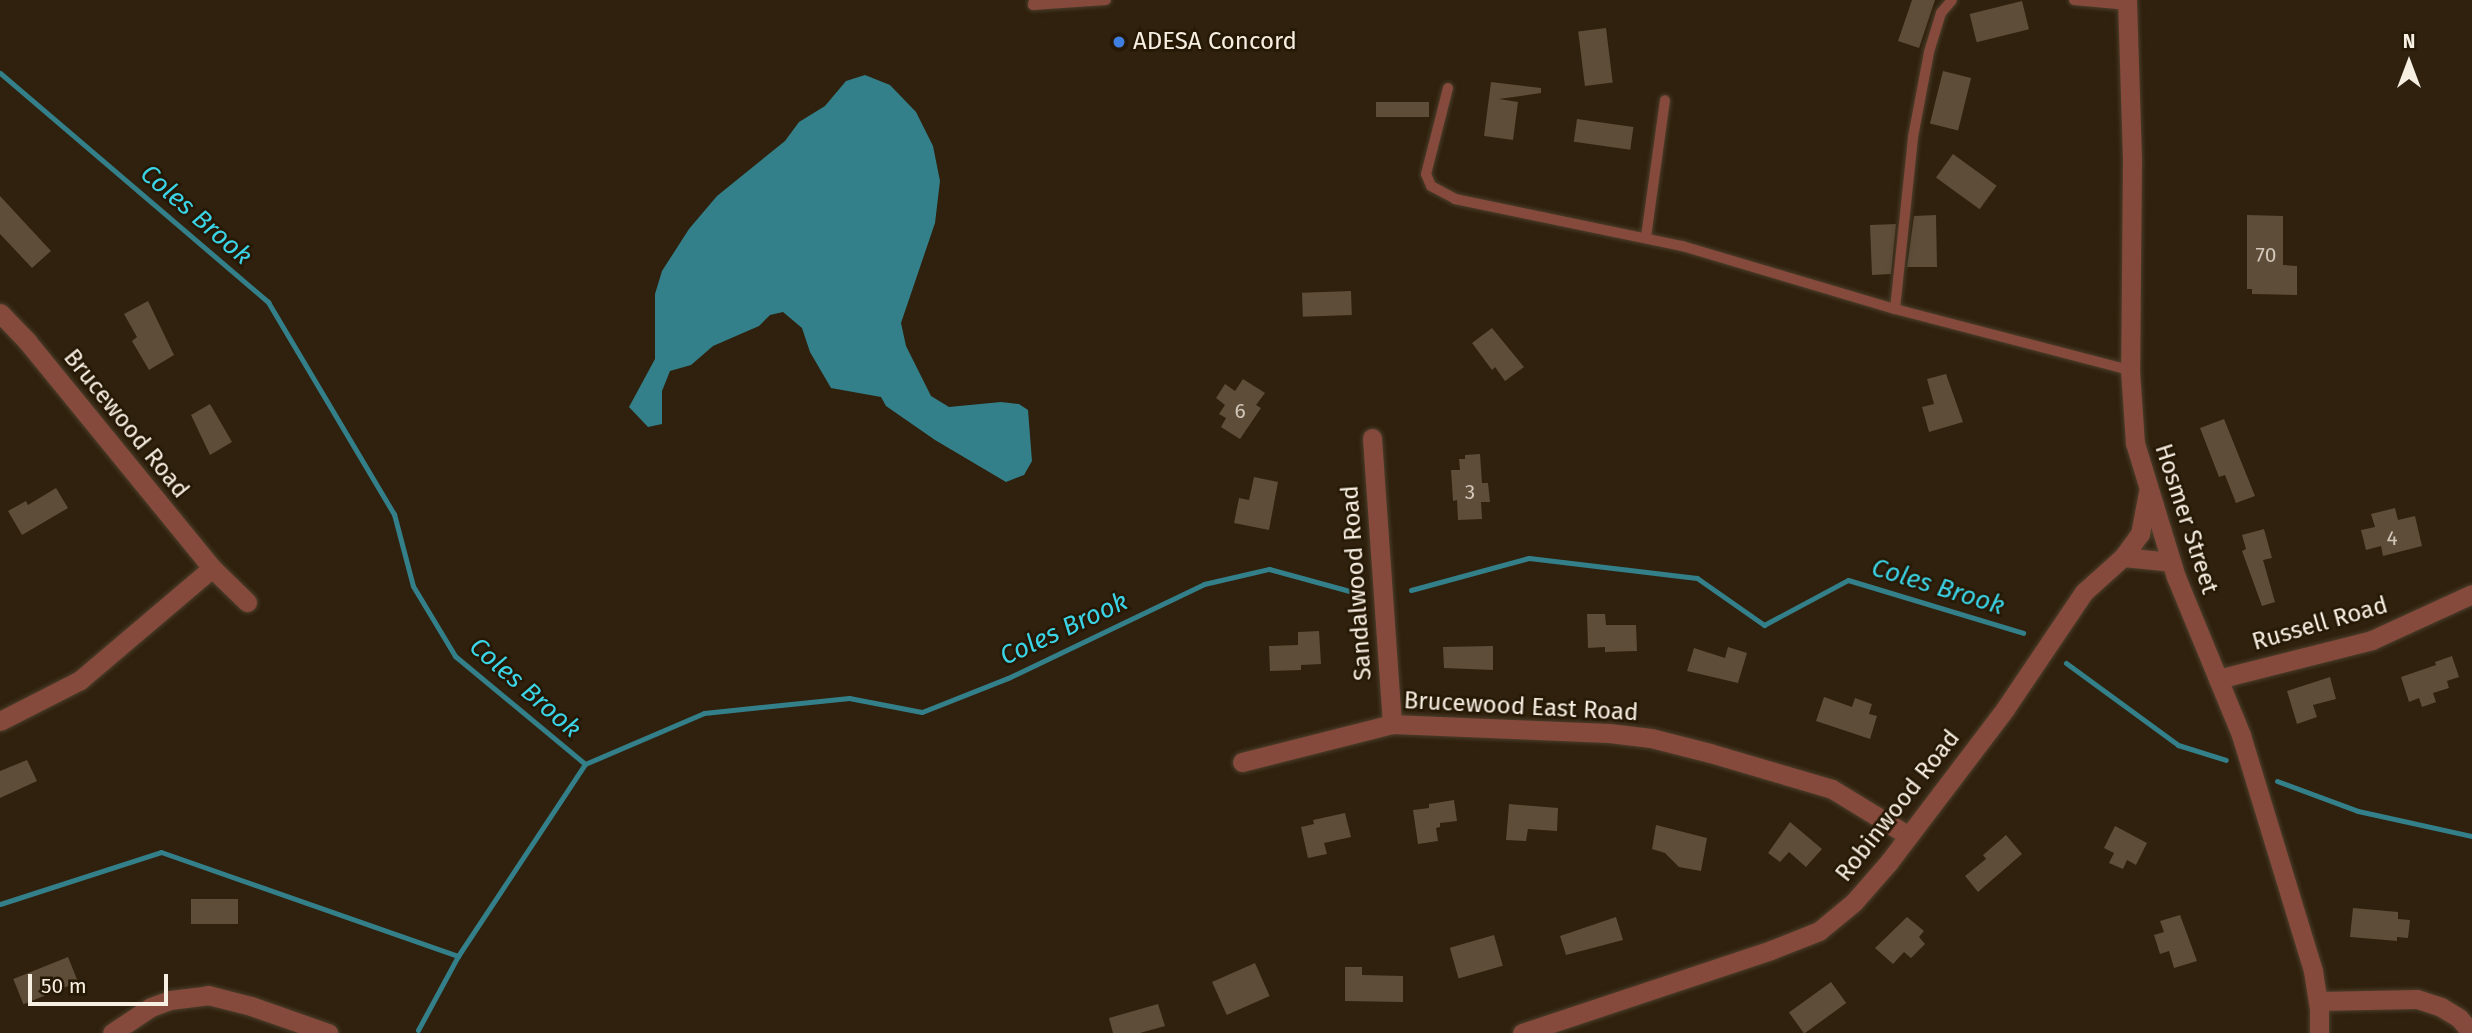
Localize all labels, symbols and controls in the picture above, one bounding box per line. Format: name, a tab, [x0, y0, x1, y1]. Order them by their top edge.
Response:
place label: ADESA Concord	[1133, 28, 1297, 56]
north arrow	[2374, 28, 2444, 98]
text: N	[2403, 30, 2415, 53]
marker: ADESA Concord	[1111, 34, 1127, 50]
water label: Coles Brook	[134, 158, 258, 272]
house number: 70	[2256, 242, 2276, 268]
street label: Brucewood Road	[57, 344, 195, 504]
house number: 6	[1234, 398, 1246, 424]
street label: Hosmer Street	[2148, 440, 2224, 598]
house number: 3	[1465, 479, 1475, 505]
street label: Sandalwood Road	[1336, 484, 1378, 682]
house number: 4	[2386, 525, 2398, 551]
water label: Coles Brook	[1868, 552, 2008, 622]
water label: Coles Brook	[995, 586, 1133, 672]
street label: Russell Road	[2249, 591, 2391, 657]
water label: Coles Brook	[463, 631, 587, 745]
street label: Brucewood East Road	[1403, 686, 1639, 728]
street label: Robinwood Road	[1830, 724, 1966, 888]
scale bar	[32, 960, 172, 1004]
text: 50 m	[41, 973, 87, 999]

